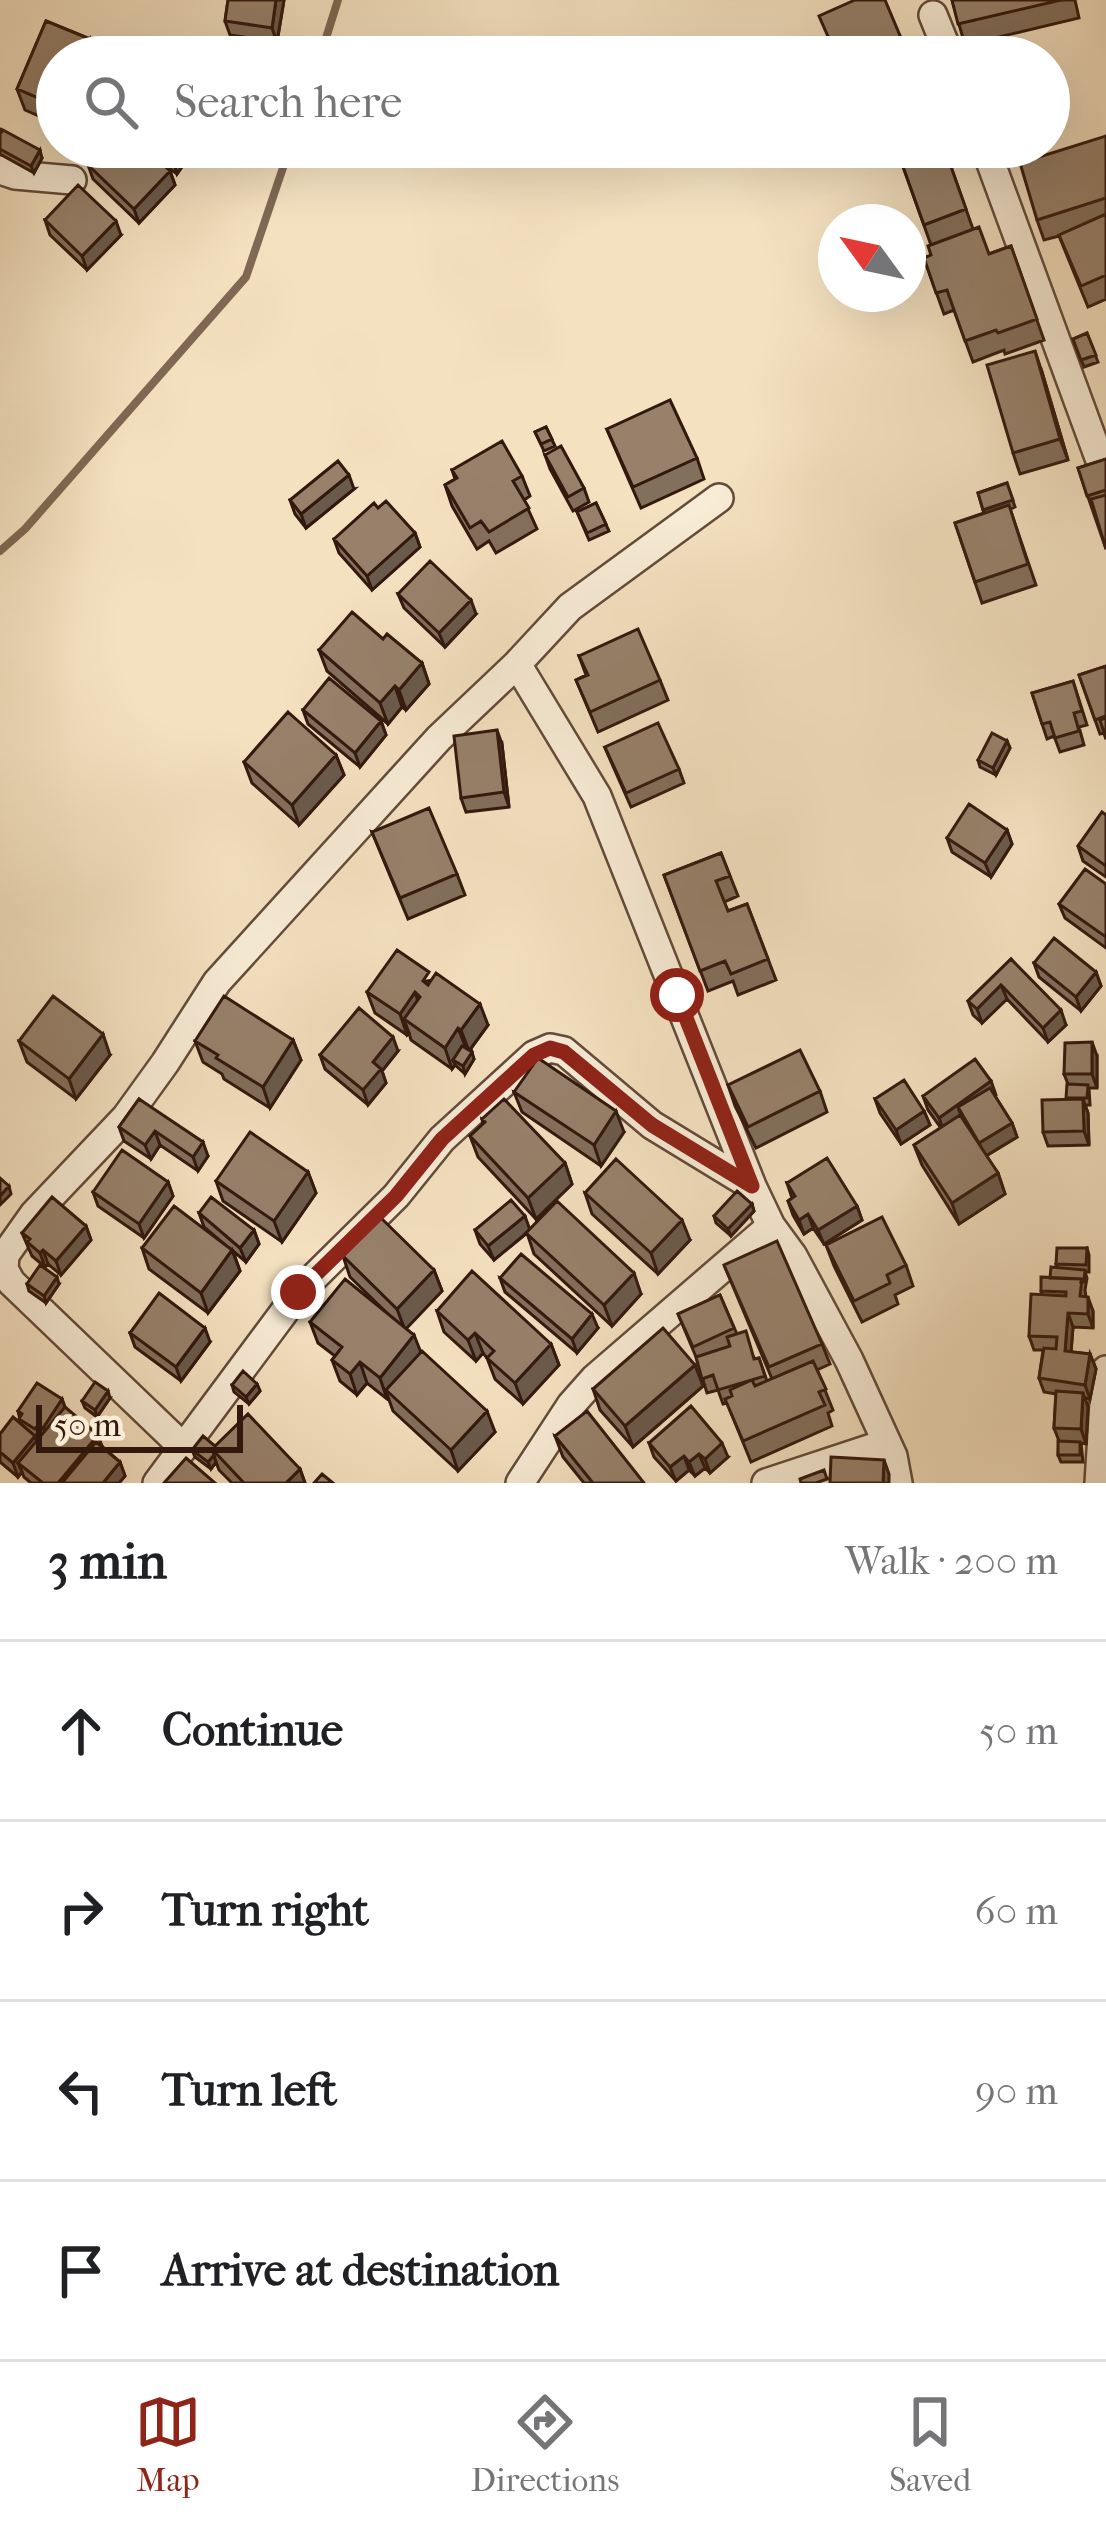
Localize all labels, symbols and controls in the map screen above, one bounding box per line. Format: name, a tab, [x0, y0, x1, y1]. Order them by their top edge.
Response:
search box	[36, 36, 1070, 168]
icon: search	[78, 69, 144, 135]
text: Search here	[174, 76, 402, 129]
north arrow	[818, 204, 926, 312]
route start	[650, 968, 704, 1022]
route end	[271, 1265, 325, 1319]
scale bar	[36, 1399, 243, 1452]
text: 50 m	[54, 1406, 121, 1445]
text: 3 min	[48, 1531, 167, 1591]
text: Walk · 200 m	[845, 1538, 1058, 1584]
icon: ahead	[48, 1698, 114, 1764]
text: Continue	[162, 1704, 343, 1757]
text: 50 m	[979, 1708, 1058, 1754]
icon: right	[48, 1878, 114, 1944]
text: Turn right	[162, 1884, 369, 1937]
text: 60 m	[975, 1888, 1058, 1934]
icon: left	[48, 2058, 114, 2124]
text: Turn left	[162, 2064, 337, 2117]
text: 90 m	[975, 2068, 1058, 2114]
icon: arrive	[48, 2238, 114, 2304]
text: Arrive at destination	[162, 2244, 559, 2297]
tab: Map	[135, 2389, 201, 2500]
tab: Directions	[471, 2389, 619, 2500]
tab: Saved	[889, 2389, 971, 2500]

